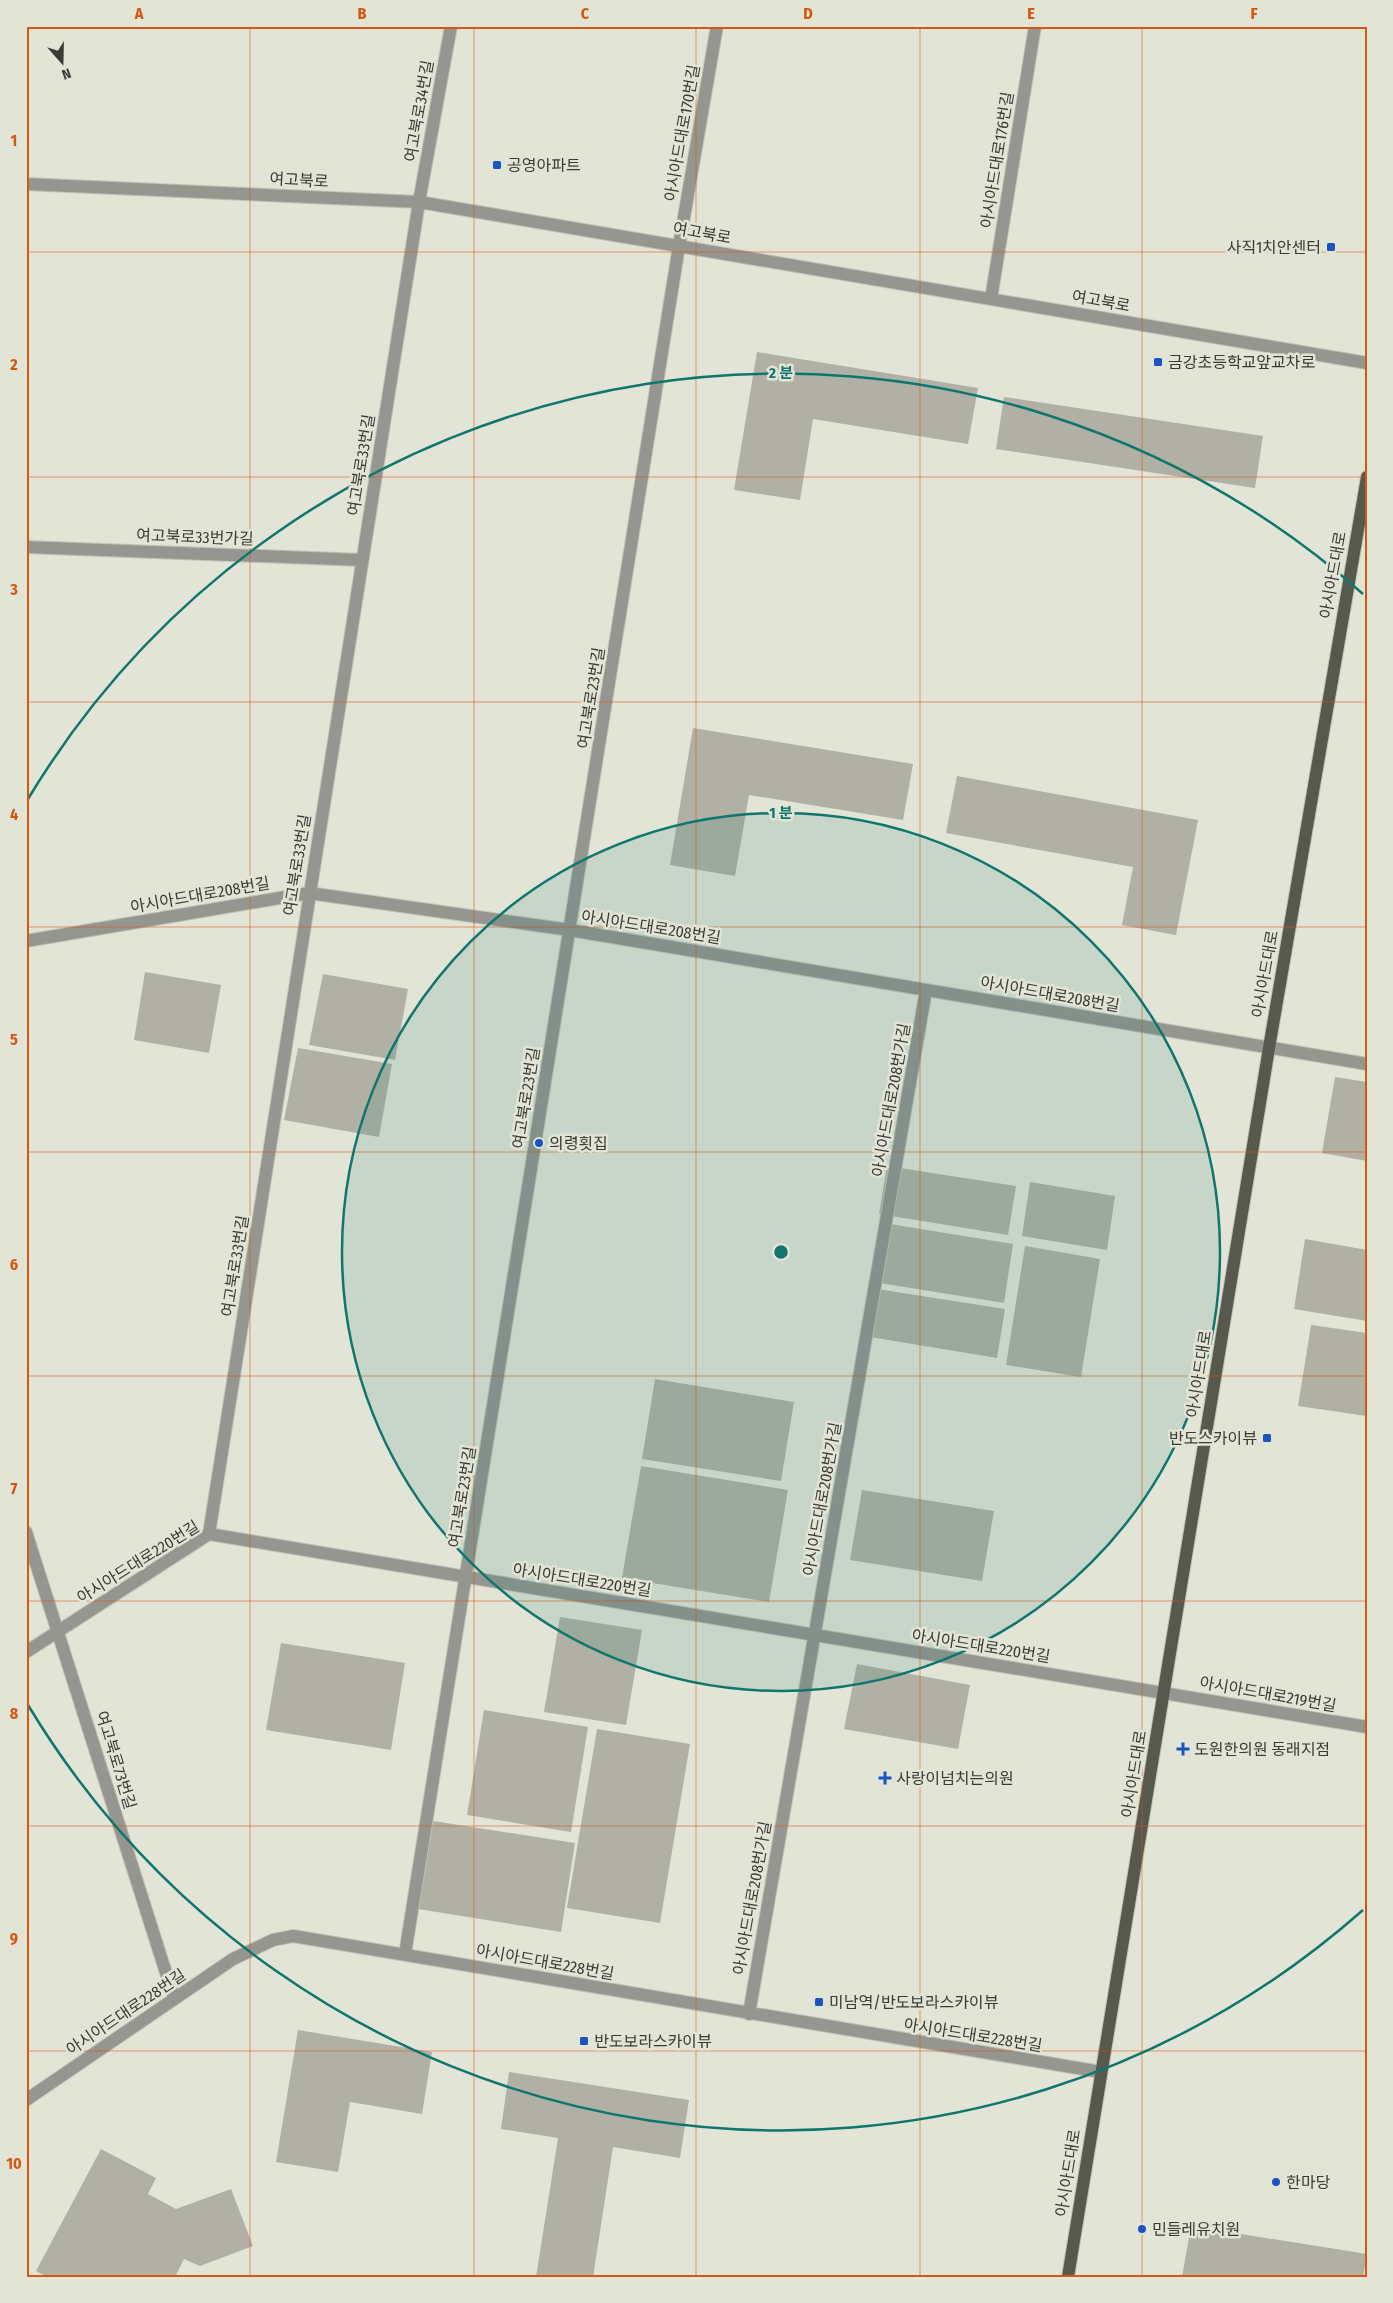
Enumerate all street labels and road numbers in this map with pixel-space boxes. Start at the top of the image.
street label: 여고북로34번길 [401,59,437,163]
street label: 아시아드대로170번길 [661,63,703,203]
street label: 아시아드대로176번길 [977,90,1017,230]
street label: 여고북로 [269,169,329,191]
street label: 여고북로 [671,219,733,248]
street label: 여고북로 [1070,287,1132,316]
street label: 여고북로33번길 [344,413,378,517]
street label: 여고북로33번가길 [136,525,254,549]
street label: 아시아드대로 [1316,530,1350,620]
street label: 여고북로23번길 [574,646,608,750]
street label: 여고북로33번길 [280,813,314,917]
street label: 아시아드대로208번길 [129,873,271,917]
street label: 아시아드대로208번길 [580,907,722,947]
street label: 아시아드대로 [1248,929,1282,1019]
street label: 아시아드대로208번길 [979,972,1121,1016]
street label: 아시아드대로208번가길 [868,1022,914,1178]
street label: 여고북로23번길 [509,1046,543,1150]
street label: 여고북로33번길 [218,1214,252,1318]
street label: 아시아드대로 [1183,1329,1215,1419]
street label: 아시아드대로208번가길 [799,1421,845,1577]
street label: 여고북로23번길 [445,1445,479,1549]
street label: 아시아드대로220번길 [74,1517,202,1607]
street label: 아시아드대로220번길 [511,1560,653,1600]
street label: 아시아드대로220번길 [910,1626,1052,1666]
street label: 아시아드대로219번길 [1198,1673,1338,1715]
street label: 여고북로73번길 [92,1708,140,1812]
street label: 아시아드대로 [1118,1729,1150,1819]
street label: 아시아드대로208번가길 [729,1820,775,1976]
street label: 아시아드대로228번길 [474,1940,616,1984]
street label: 아시아드대로228번길 [63,1965,189,2059]
street label: 아시아드대로228번길 [902,2015,1044,2055]
street label: 아시아드대로 [1052,2128,1084,2218]

